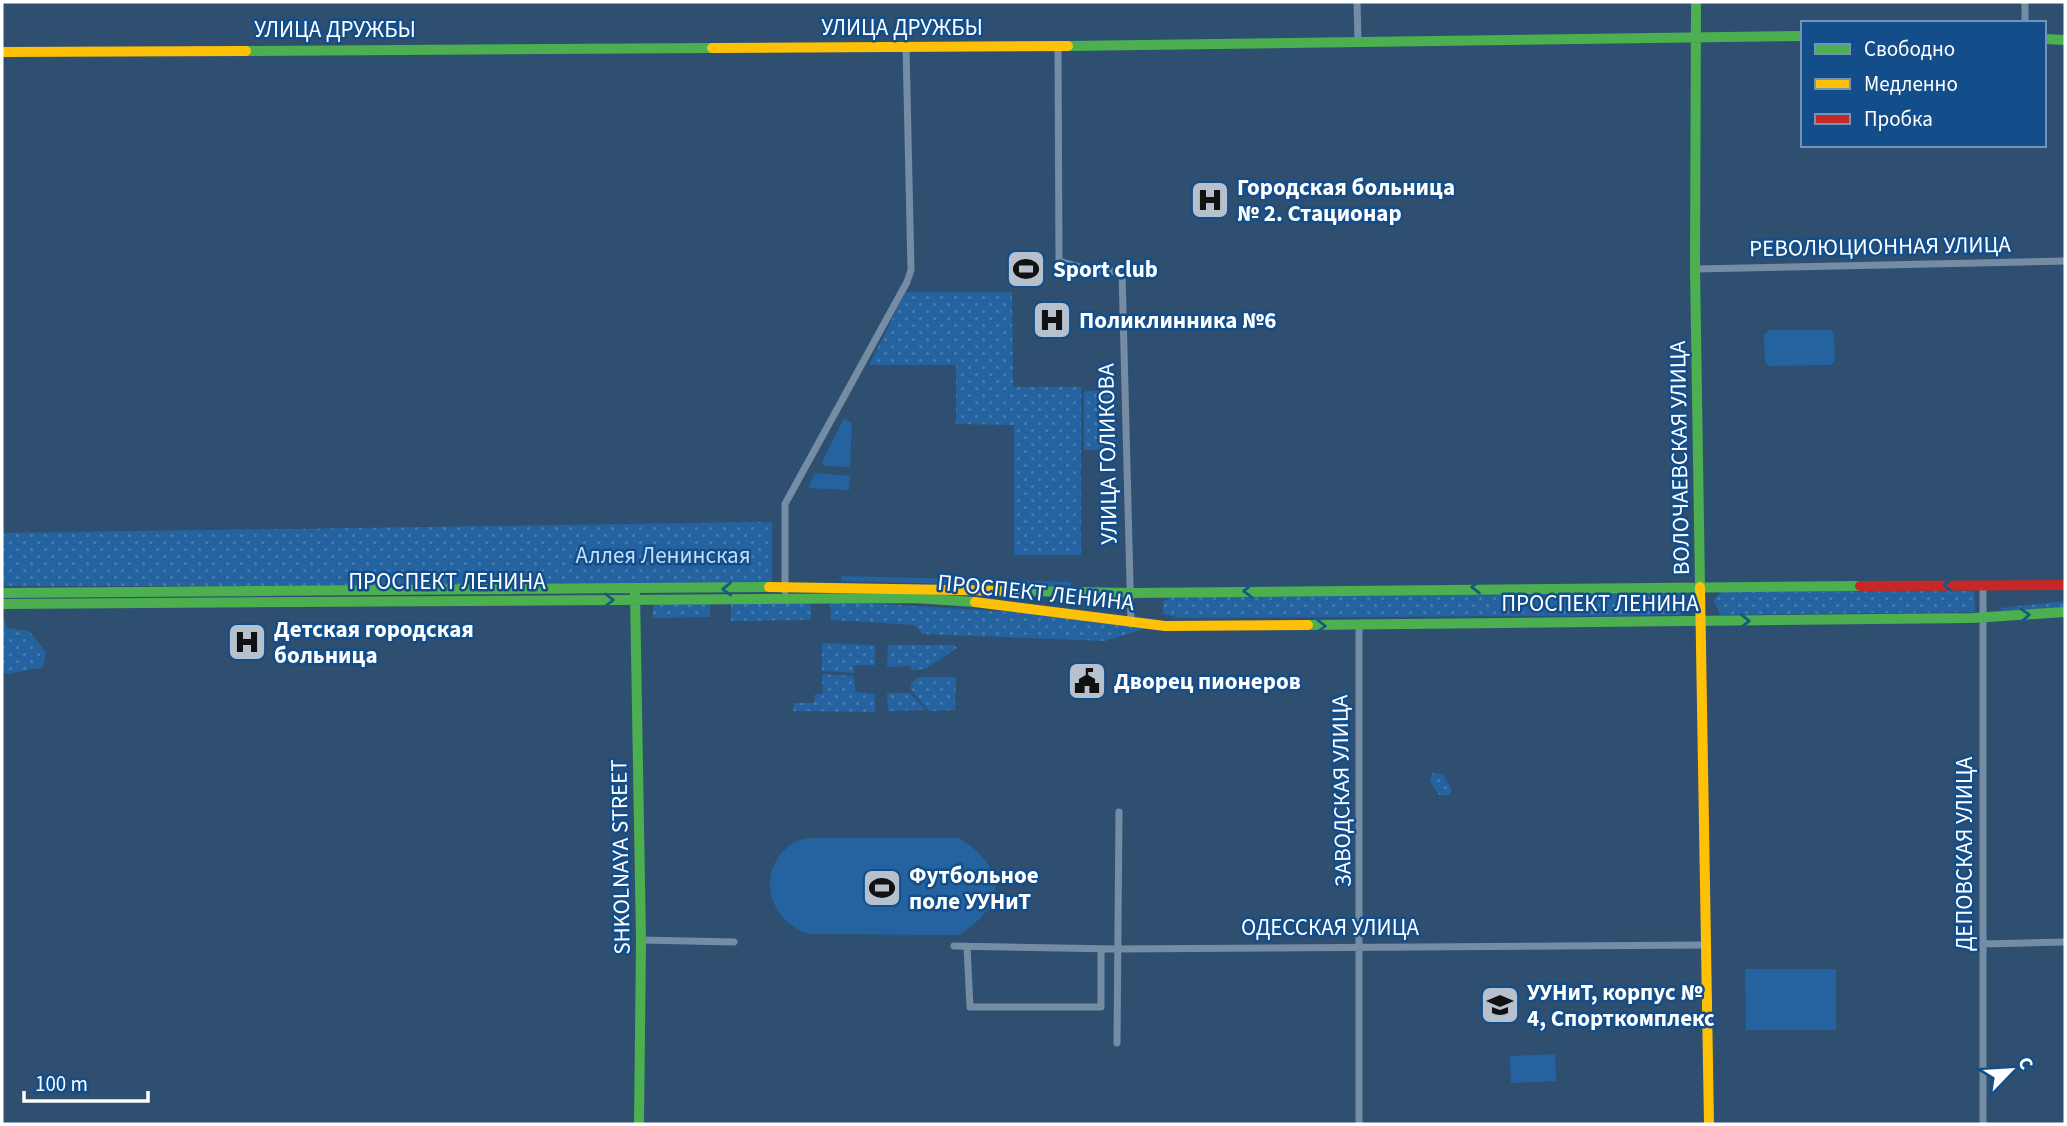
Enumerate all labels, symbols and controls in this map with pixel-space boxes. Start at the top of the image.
street label: УЛИЦА ДРУЖБЫ [821,11,983,44]
street label: УЛИЦА ДРУЖБЫ [254,13,416,46]
legend [1801,21,2046,147]
text: Свободно [1864,34,1955,64]
text: Медленно [1864,69,1958,99]
text: Пробка [1864,104,1933,134]
place label: Городская больница № 2. Стационар [1237,171,1455,230]
hospital icon: Городская больница № 2. Стационар [1189,179,1231,221]
street label: РЕВОЛЮЦИОННАЯ УЛИЦА [1749,228,2012,265]
sports icon: Sport club [1005,248,1047,290]
place label: Sport club [1053,253,1158,286]
hospital icon: Поликлинника №6 [1031,299,1073,341]
place label: Поликлинника №6 [1079,304,1276,337]
street label: ВОЛОЧАЕВСКАЯ УЛИЦА [1661,340,1698,575]
street label: УЛИЦА ГОЛИКОВА [1089,363,1126,545]
park label: Аллея Ленинская [576,539,751,572]
street label: ПРОСПЕКТ ЛЕНИНА [348,565,546,598]
street label: ПРОСПЕКТ ЛЕНИНА [936,566,1136,619]
one-way arrow [1942,577,1953,593]
one-way arrow [1470,580,1481,595]
one-way arrow [721,581,731,597]
one-way arrow [1242,583,1253,599]
street label: ПРОСПЕКТ ЛЕНИНА [1501,587,1699,620]
one-way arrow [604,592,615,608]
one-way arrow [2019,608,2030,623]
place label: Детская городская больница [274,613,474,672]
one-way arrow [1740,613,1751,629]
one-way arrow [1317,618,1327,634]
hospital icon: Детская городская больница [226,621,268,663]
public building icon: Дворец пионеров [1066,660,1108,702]
place label: Дворец пионеров [1114,665,1301,698]
street label: ЗАВОДСКАЯ УЛИЦА [1323,694,1360,887]
street label: ДЕПОВСКАЯ УЛИЦА [1948,756,1981,951]
street label: SHKOLNAYA STREET [602,759,639,955]
place label: Футбольное поле УУНиТ [909,859,1039,918]
sports icon: Футбольное поле УУНиТ [861,867,903,909]
street label: ОДЕССКАЯ УЛИЦА [1241,911,1420,944]
place label: УУНиТ, корпус № 4, Спорткомплекс [1527,976,1715,1035]
school or university icon: УУНиТ, корпус № 4, Спорткомплекс [1479,984,1521,1026]
north arrow [1976,1035,2046,1105]
text: С [2010,1053,2040,1074]
scale bar [24,1060,149,1104]
text: 100 m [35,1069,88,1099]

